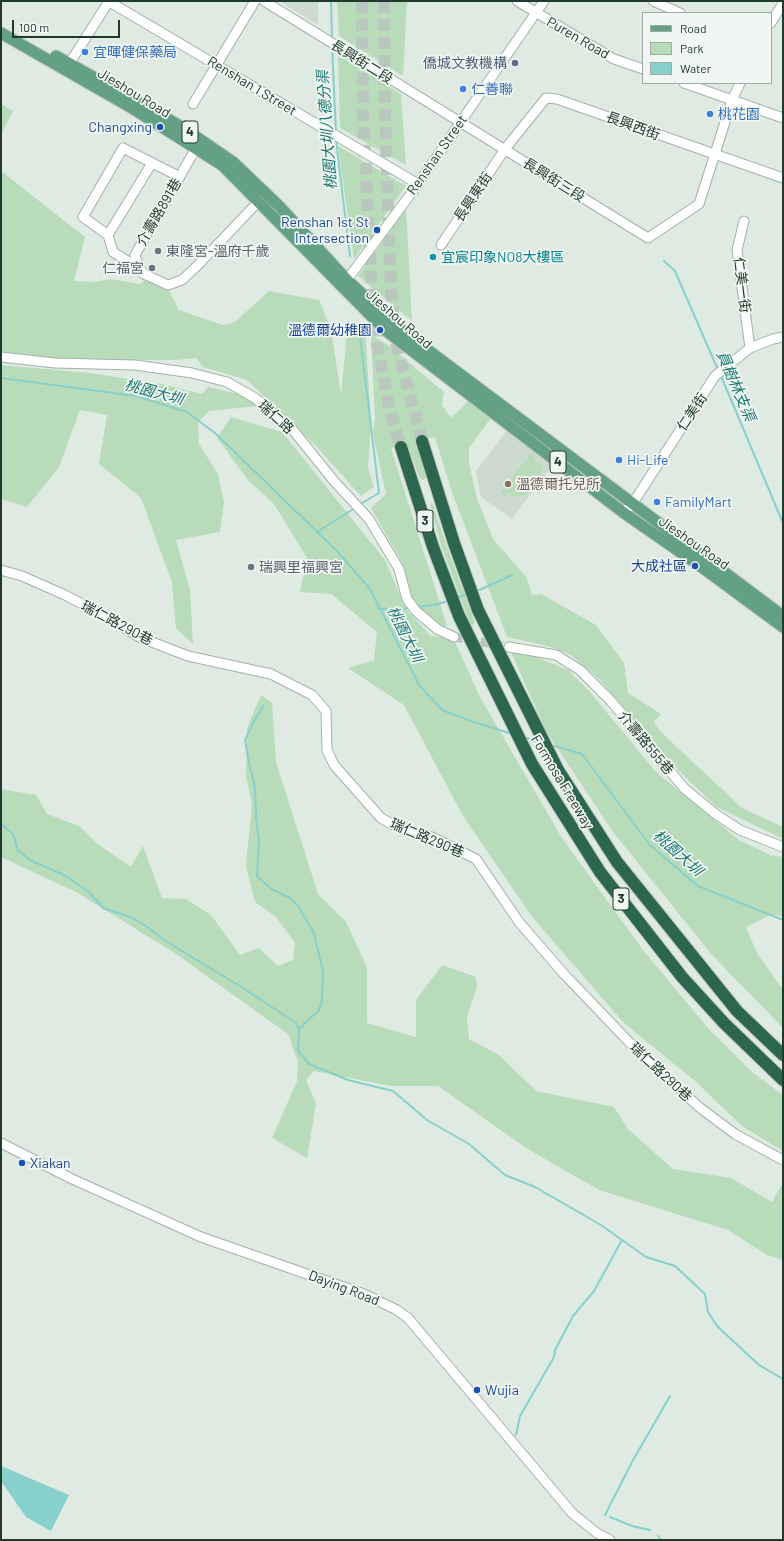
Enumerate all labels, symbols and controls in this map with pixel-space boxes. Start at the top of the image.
scale bar [14,12,122,38]
legend [642,12,772,84]
street label: Puren Road [544,13,612,63]
text: 100 m [19,20,49,34]
text: Road [680,21,707,35]
street label: 長興街二段 [328,36,396,88]
text: Park [680,41,704,55]
place label: 宜暉健保藥局 [93,44,177,60]
marker: 宜暉健保藥局 [80,47,90,57]
street label: Renshan 1 Street [204,53,300,119]
place label: 僑城文教機構 [423,55,507,71]
marker: 僑城文教機構 [510,58,520,68]
text: Water [680,61,711,75]
street label: Jieshou Road [95,65,173,121]
water label: 桃園大圳八德分渠 [314,70,340,190]
place label: 仁善聯 [471,81,513,97]
marker: 仁善聯 [458,84,468,94]
place label: 桃花園 [718,106,760,122]
street label: 長興西街 [604,109,662,143]
marker: 桃花園 [705,109,715,119]
street label: Renshan Street [403,112,471,198]
place label: Changxing [88,119,152,135]
road number: 4 [182,121,198,143]
marker: Changxing [155,122,165,132]
street label: 長興街三段 [520,154,588,206]
street label: 長興東街 [450,169,496,225]
street label: 介壽路891巷 [133,175,185,249]
place label: Renshan 1st St Intersection [281,214,369,246]
marker: Renshan 1st St Intersection [372,225,382,235]
place label: 東隆宮-溫府千歲 [166,243,270,259]
marker: 東隆宮-溫府千歲 [153,246,163,256]
place label: 宜宸印象NO8大樓區 [441,249,564,265]
marker: 宜宸印象NO8大樓區 [428,252,438,262]
street label: 仁美一街 [730,256,754,314]
place label: 仁福宮 [102,260,144,276]
marker: 仁福宮 [147,263,157,273]
street label: Jieshou Road [363,286,435,352]
place label: 溫德爾幼稚園 [288,322,372,338]
marker: 溫德爾幼稚園 [375,325,385,335]
water label: 員樹林支渠 [713,348,759,424]
water label: 桃園大圳 [123,376,185,408]
street label: 仁美街 [673,390,711,434]
street label: 瑞仁路 [255,397,297,437]
road number: 4 [550,451,566,473]
place label: Hi-Life [627,452,669,468]
marker: Hi-Life [614,455,624,465]
place label: 溫德爾托兒所 [516,476,600,492]
marker: 溫德爾托兒所 [503,479,513,489]
place label: FamilyMart [665,494,732,510]
marker: FamilyMart [652,497,662,507]
road number: 3 [417,510,433,532]
street label: Jieshou Road [656,513,732,573]
place label: 大成社區 [631,558,687,574]
place label: 瑞興里福興宮 [259,559,343,575]
marker: 大成社區 [690,561,700,571]
marker: 瑞興里福興宮 [246,562,256,572]
street label: 瑞仁路290巷 [78,597,156,649]
water label: 桃園大圳 [383,603,427,665]
street label: 介壽路555巷 [615,708,677,778]
street label: Formosa Freeway [527,732,597,832]
street label: 瑞仁路290巷 [387,815,467,861]
water label: 桃園大圳 [650,826,706,880]
road number: 3 [613,888,629,910]
street label: 瑞仁路290巷 [626,1039,696,1105]
place label: Xiakan [30,1155,71,1171]
marker: Xiakan [17,1158,27,1168]
street label: Daying Road [306,1267,382,1309]
place label: Wujia [485,1382,519,1398]
marker: Wujia [472,1385,482,1395]

